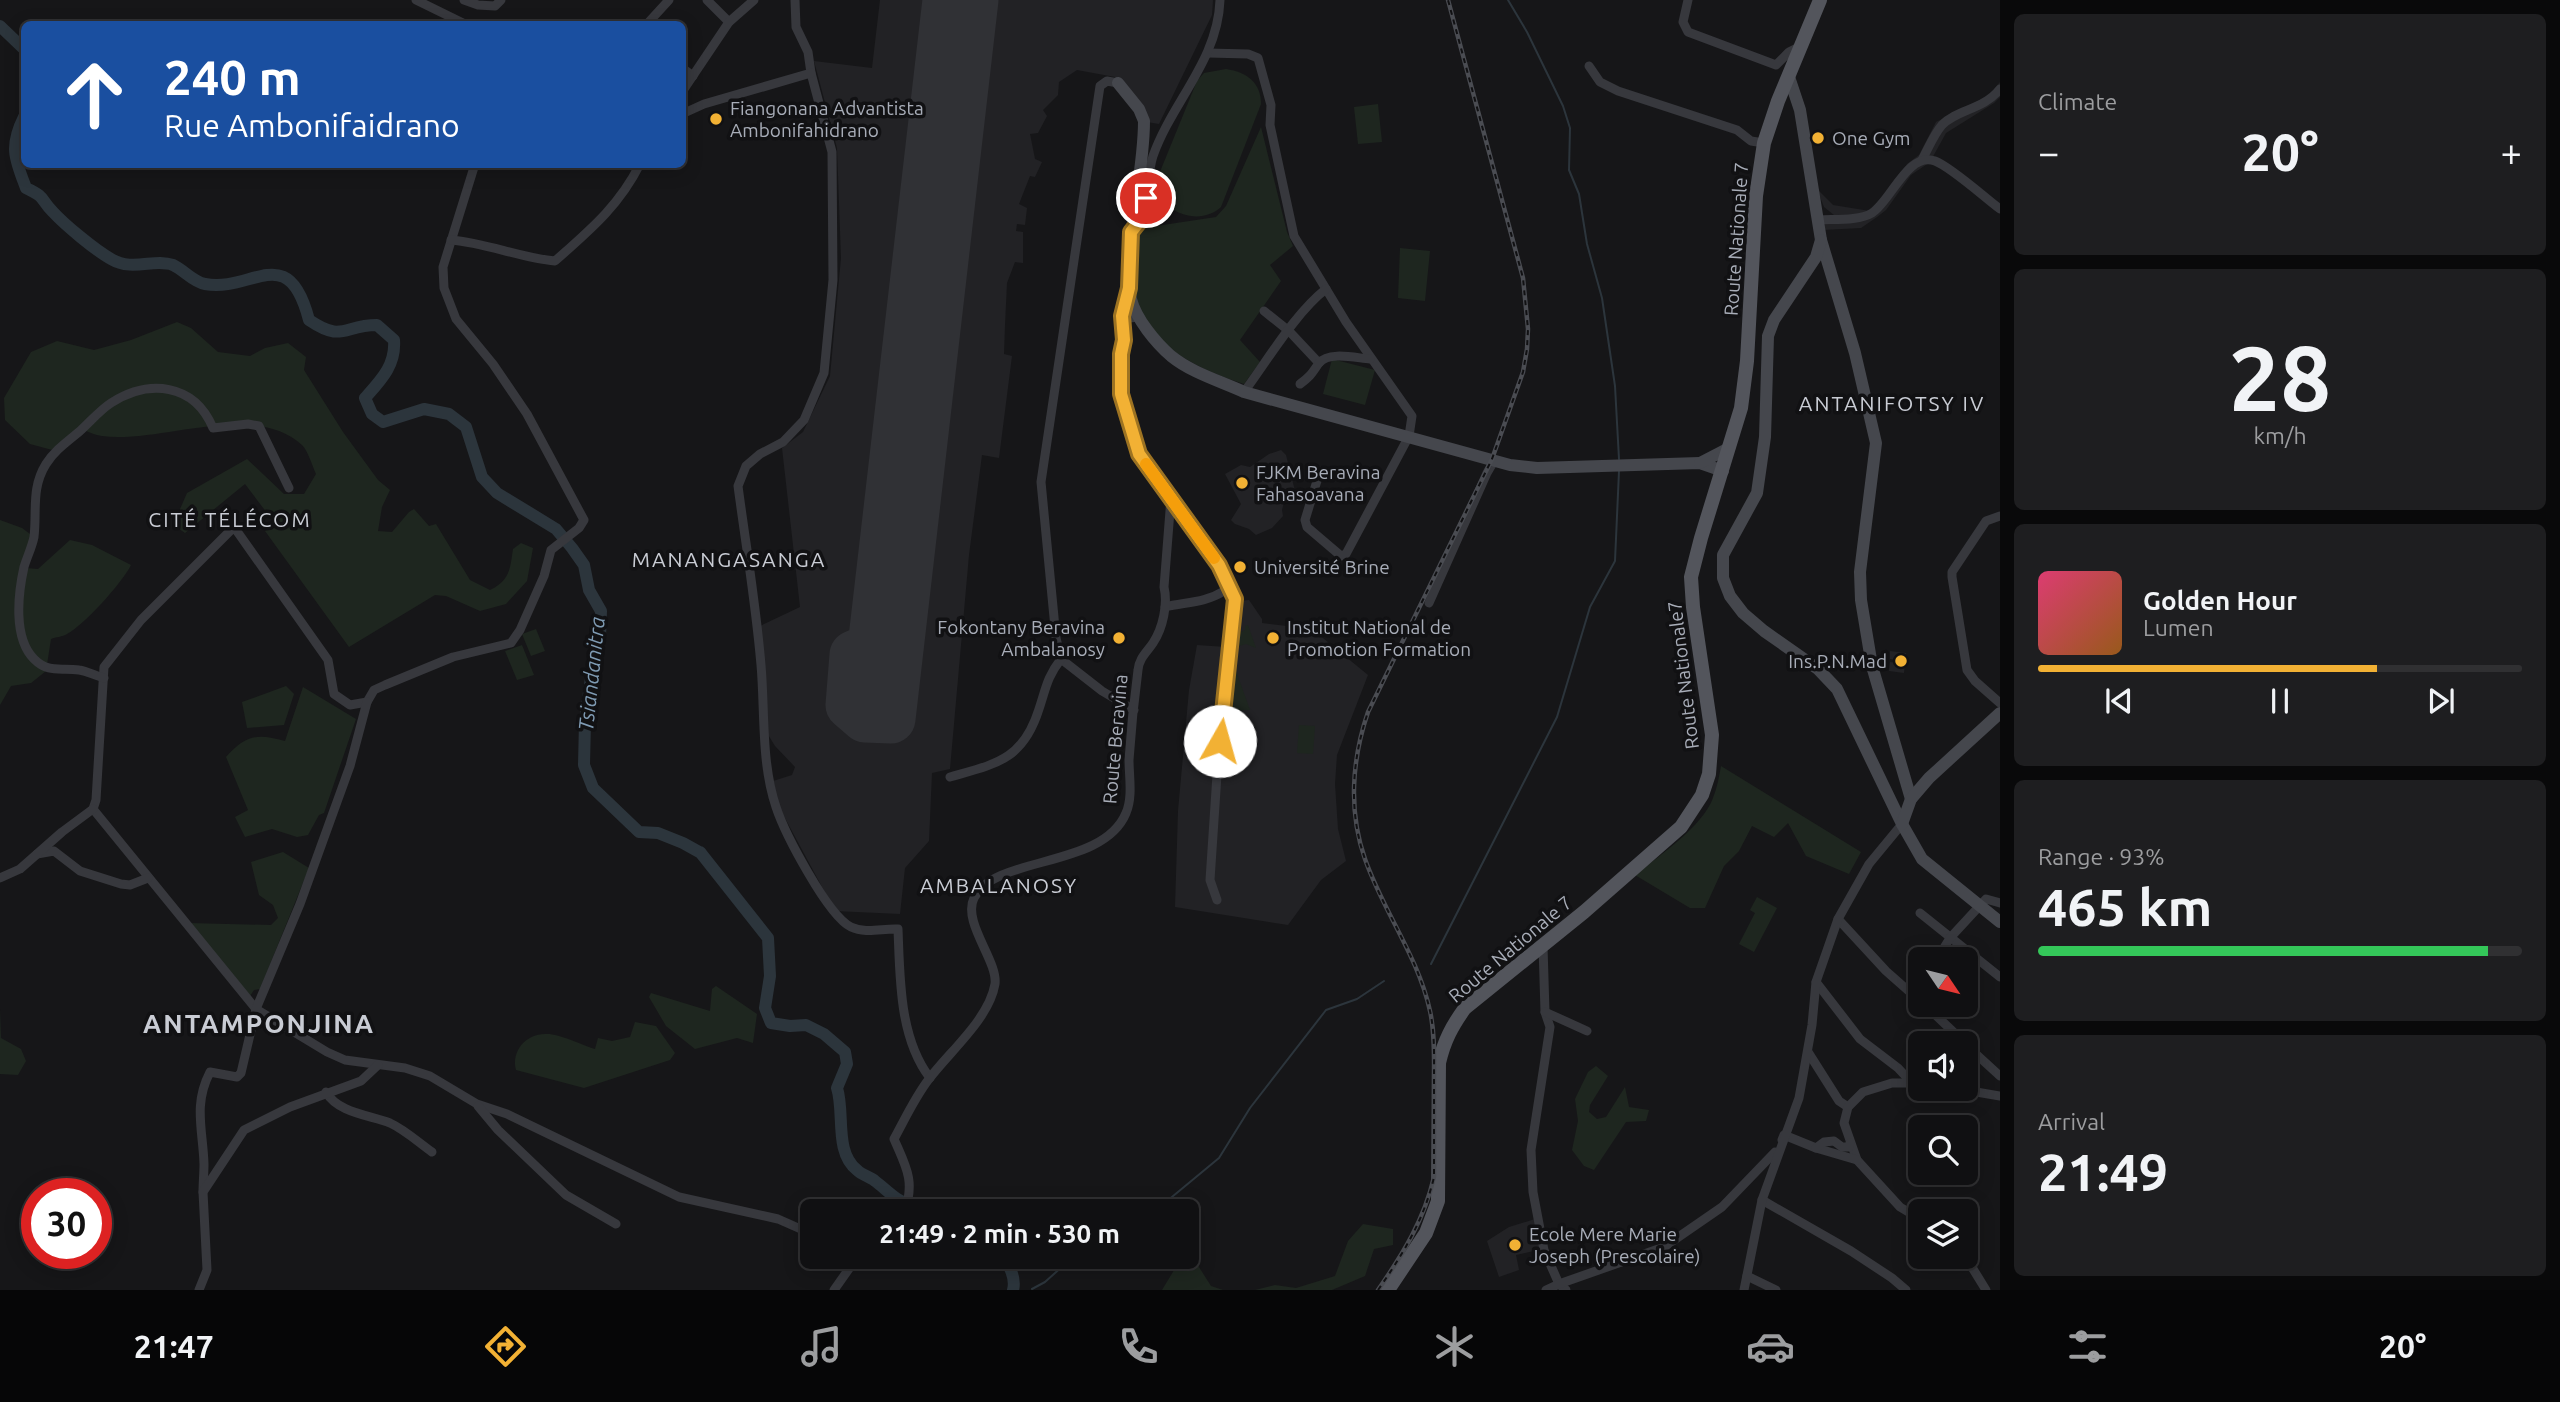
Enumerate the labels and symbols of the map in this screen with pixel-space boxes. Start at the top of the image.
place label: Fiangonana Advantista Ambonifahidrano [730,97,924,141]
marker: Fiangonana Advantista Ambonifahidrano [708,111,724,127]
place label: One Gym [1832,127,1910,149]
marker: One Gym [1810,130,1826,146]
street label: Route Nationale 7 [1720,162,1752,316]
pin [1116,168,1176,228]
district label: ANTANIFOTSY IV [1799,391,1985,415]
place label: FJKM Beravina Fahasoavana [1256,461,1380,505]
marker: FJKM Beravina Fahasoavana [1234,475,1250,491]
district label: CITÉ TÉLÉCOM [148,507,312,531]
district label: MANANGASANGA [632,547,826,571]
place label: Université Brine [1254,556,1390,578]
marker: Université Brine [1232,559,1248,575]
street label: Route Nationale7 [1663,600,1703,750]
water label: Tsiandanitra [573,616,609,732]
place label: Fokontany Beravina Ambalanosy [937,616,1105,660]
place label: Institut National de Promotion Formation [1287,616,1471,660]
marker: Fokontany Beravina Ambalanosy [1111,630,1127,646]
marker: Institut National de Promotion Formation [1265,630,1281,646]
place label: Ins.P.N.Mad [1788,650,1887,672]
marker: Ins.P.N.Mad [1893,653,1909,669]
street label: Route Beravina [1098,673,1132,805]
position arrow [1183,704,1257,778]
district label: AMBALANOSY [920,873,1078,897]
street label: Route Nationale 7 [1444,891,1576,1007]
north arrow [1908,947,1978,1017]
district label: ANTAMPONJINA [143,1009,375,1038]
speed limit sign: 30 [21,1178,112,1269]
place label: Ecole Mere Marie Joseph (Prescolaire) [1529,1223,1700,1267]
marker: Ecole Mere Marie Joseph (Prescolaire) [1507,1237,1523,1253]

